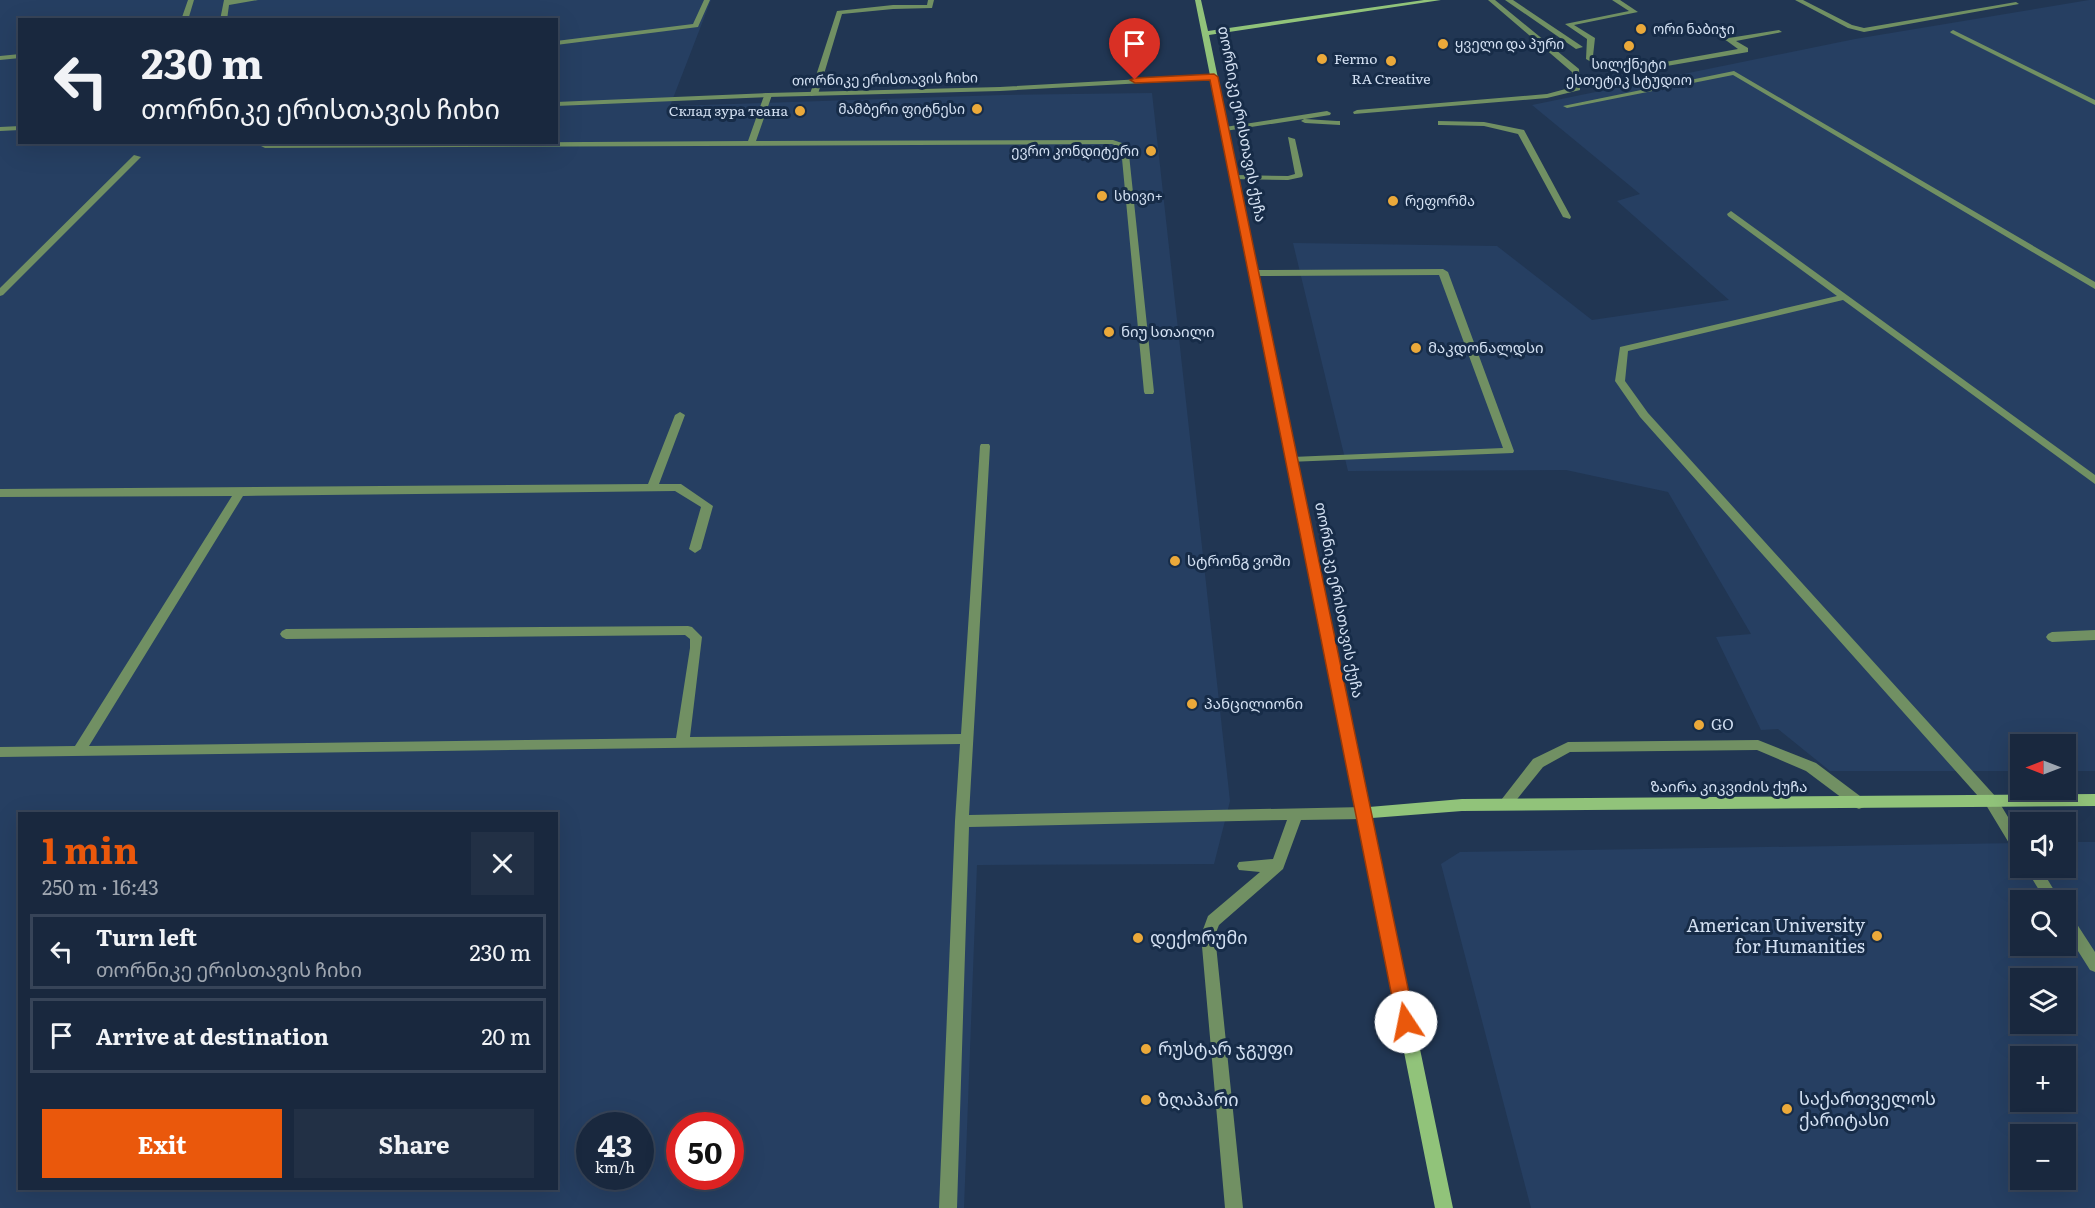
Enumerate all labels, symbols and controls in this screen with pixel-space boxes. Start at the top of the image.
pin [1109,18,1160,80]
place label: ორი ნაბიჯი [1653,18,1735,38]
marker: ორი ნაბიჯი [1634,22,1648,36]
street label: თორნიკე ერისთავის ქუჩა [1213,24,1274,224]
icon: arrive [1118,27,1151,60]
text: 230 m [141,30,263,92]
place label: ყველი და პური [1455,33,1564,53]
marker: ყველი და პური [1436,37,1450,51]
marker: სილქნეტი ესთეტიკ სტუდიო [1622,39,1636,53]
icon: left [42,42,120,120]
place label: Fermo [1334,48,1378,68]
marker: Fermo [1315,52,1329,66]
place label: სილქნეტი ესთეტიკ სტუდიო [1566,53,1692,89]
marker: RA Creative [1384,54,1398,68]
street label: თორნიკე ერისთავის ჩიხი [792,66,978,90]
place label: RA Creative [1351,68,1431,88]
text: თორნიკე ერისთავის ჩიხი [141,87,500,127]
place label: მამბერი ფიტნესი [838,98,965,118]
place label: Склад зура теана [669,100,788,120]
marker: მამბერი ფიტნესი [970,102,984,116]
marker: Склад зура теана [793,104,807,118]
place label: ევრო კონდიტერი [1011,140,1139,160]
marker: ევრო კონდიტერი [1144,144,1158,158]
place label: სხივი+ [1114,185,1163,205]
marker: სხივი+ [1095,189,1109,203]
place label: რეფორმა [1405,190,1475,210]
marker: რეფორმა [1386,194,1400,208]
place label: ნიუ სთაილი [1121,319,1215,342]
marker: ნიუ სთაილი [1102,325,1116,339]
place label: მაკდონალდსი [1428,335,1544,358]
marker: მაკდონალდსი [1409,341,1423,355]
street label: თორნიკე ერისთავის ქუჩა [1310,500,1371,700]
place label: სტრონგ ვოში [1187,548,1291,571]
marker: სტრონგ ვოში [1168,554,1182,568]
place label: პანცილიონი [1204,691,1303,714]
marker: პანცილიონი [1185,697,1199,711]
place label: GO [1711,712,1734,735]
marker: GO [1692,718,1706,732]
north arrow [2010,734,2076,800]
map controls [2010,734,2076,1190]
street label: ზაირა კიკვიძის ქუჩა [1651,774,1807,797]
button: sound [2010,812,2076,878]
text: 1 min [42,822,138,875]
button: close [471,832,534,895]
text: 250 m · 16:43 [42,871,159,901]
button: search [2010,890,2076,956]
place label: American University for Humanities [1686,911,1866,959]
text: Turn left [96,920,197,953]
place label: დექორუმი [1150,923,1248,950]
marker: American University for Humanities [1870,929,1884,943]
marker: დექორუმი [1131,931,1145,945]
icon: left [45,935,78,968]
text: 230 m [469,935,531,968]
text: თორნიკე ერისთავის ჩიხი [96,953,362,983]
button: layers [2010,968,2076,1034]
position arrow [1374,990,1438,1054]
icon: arrive [45,1019,78,1052]
text: Arrive at destination [96,1019,329,1052]
text: 20 m [481,1019,531,1052]
place label: რუსტარ ჯგუფი [1158,1034,1293,1061]
marker: რუსტარ ჯგუფი [1139,1042,1153,1056]
button: + [2010,1046,2076,1112]
place label: საქართველოს ქარიტასი [1799,1084,1936,1132]
place label: ზღაპარი [1158,1085,1239,1112]
marker: ზღაპარი [1139,1093,1153,1107]
marker: საქართველოს ქარიტასი [1780,1102,1794,1116]
button: Exit [42,1109,282,1178]
button: Share [294,1109,534,1178]
speed limit sign: 50 [666,1112,744,1190]
text: 43 [598,1122,632,1166]
button: − [2010,1124,2076,1190]
text: km/h [595,1155,635,1178]

